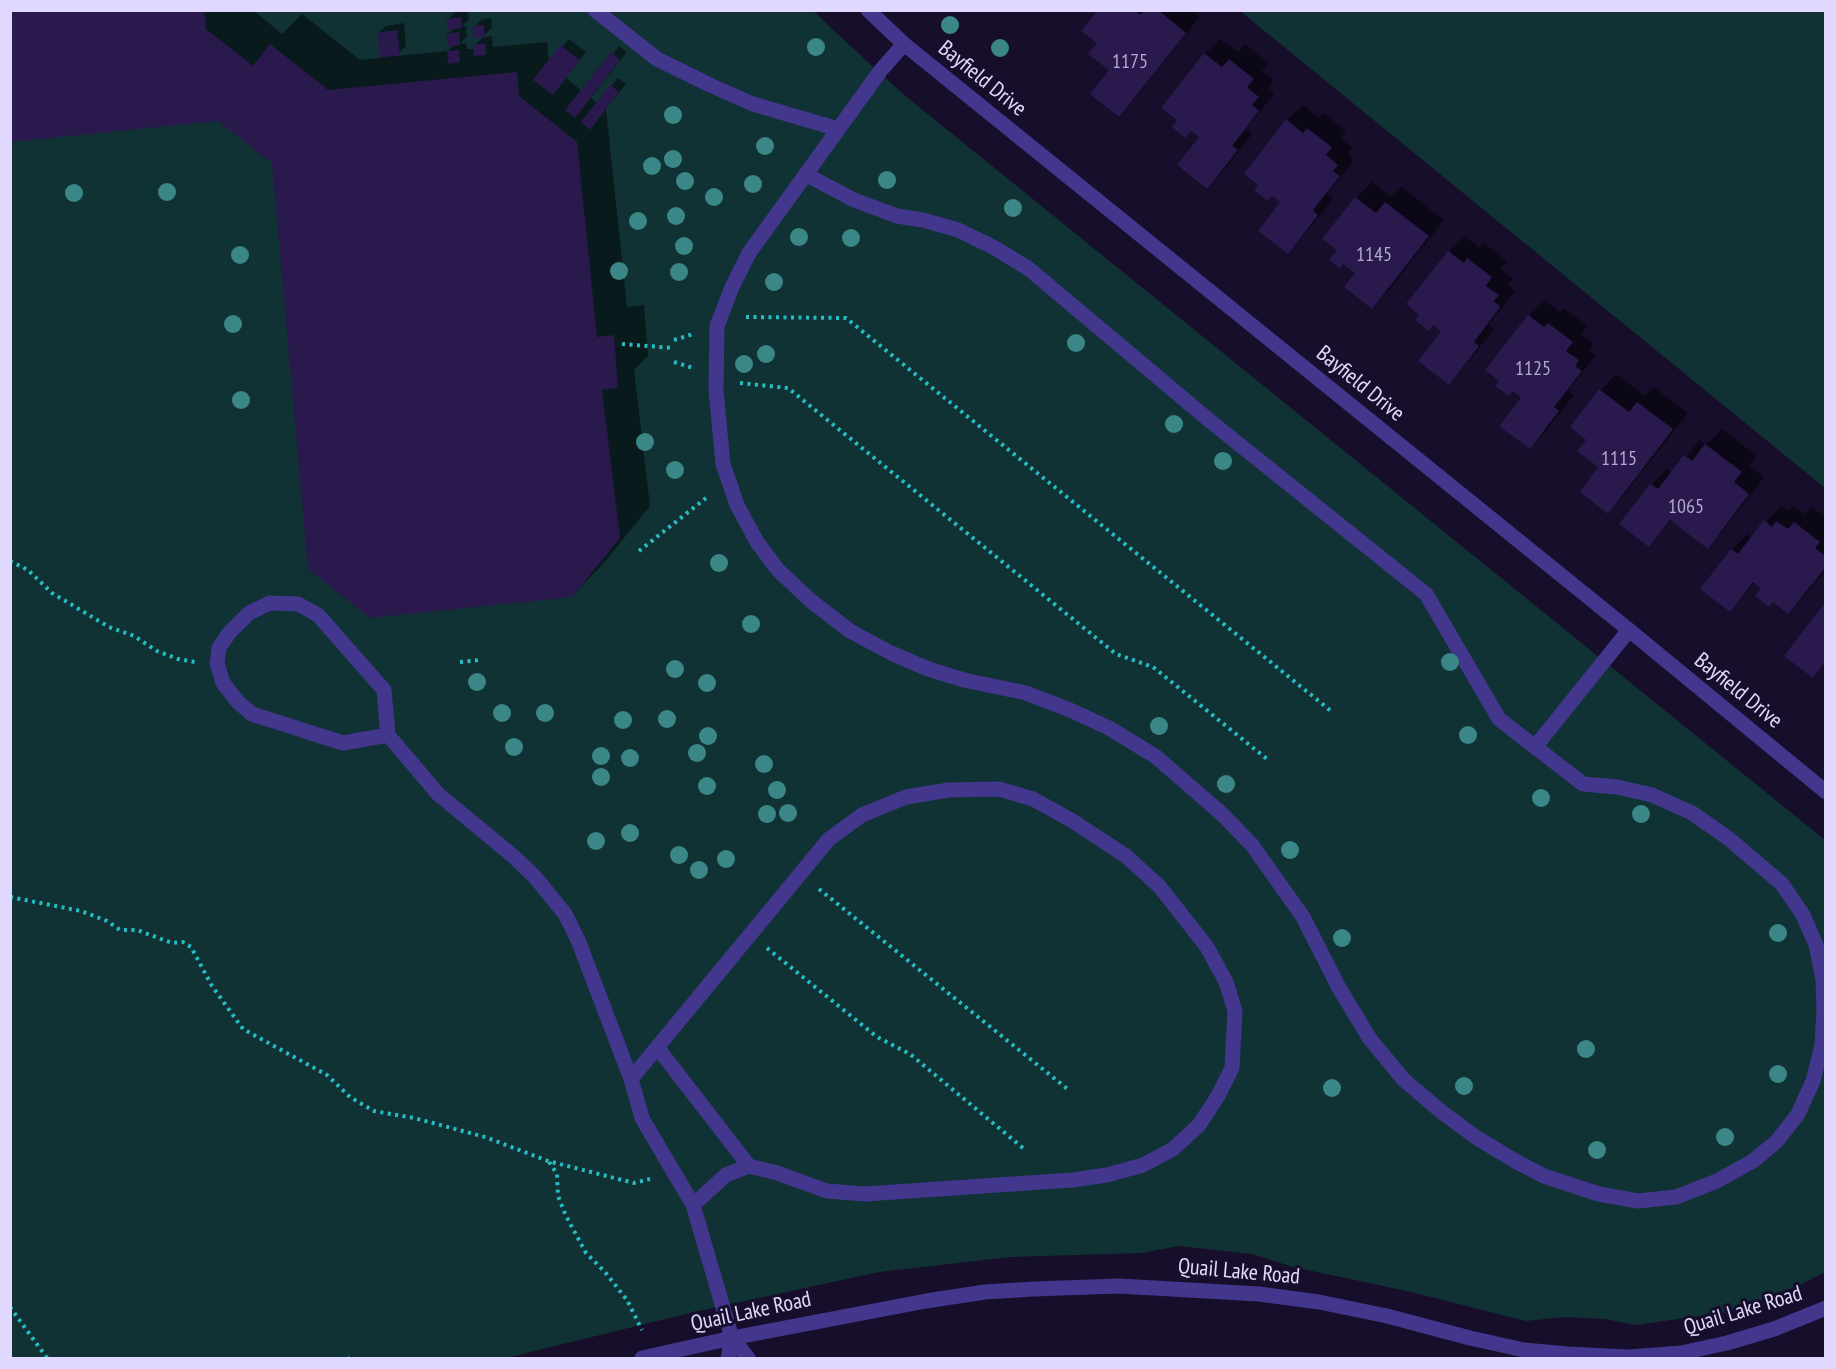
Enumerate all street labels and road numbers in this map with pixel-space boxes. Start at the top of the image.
street label: Bayfield Drive [933,36,1031,122]
street label: Bayfield Drive [1311,341,1409,427]
street label: Bayfield Drive [1689,648,1787,734]
street label: Quail Lake Road [1177,1254,1301,1290]
street label: Quail Lake Road [1681,1281,1805,1341]
street label: Quail Lake Road [688,1286,814,1338]

